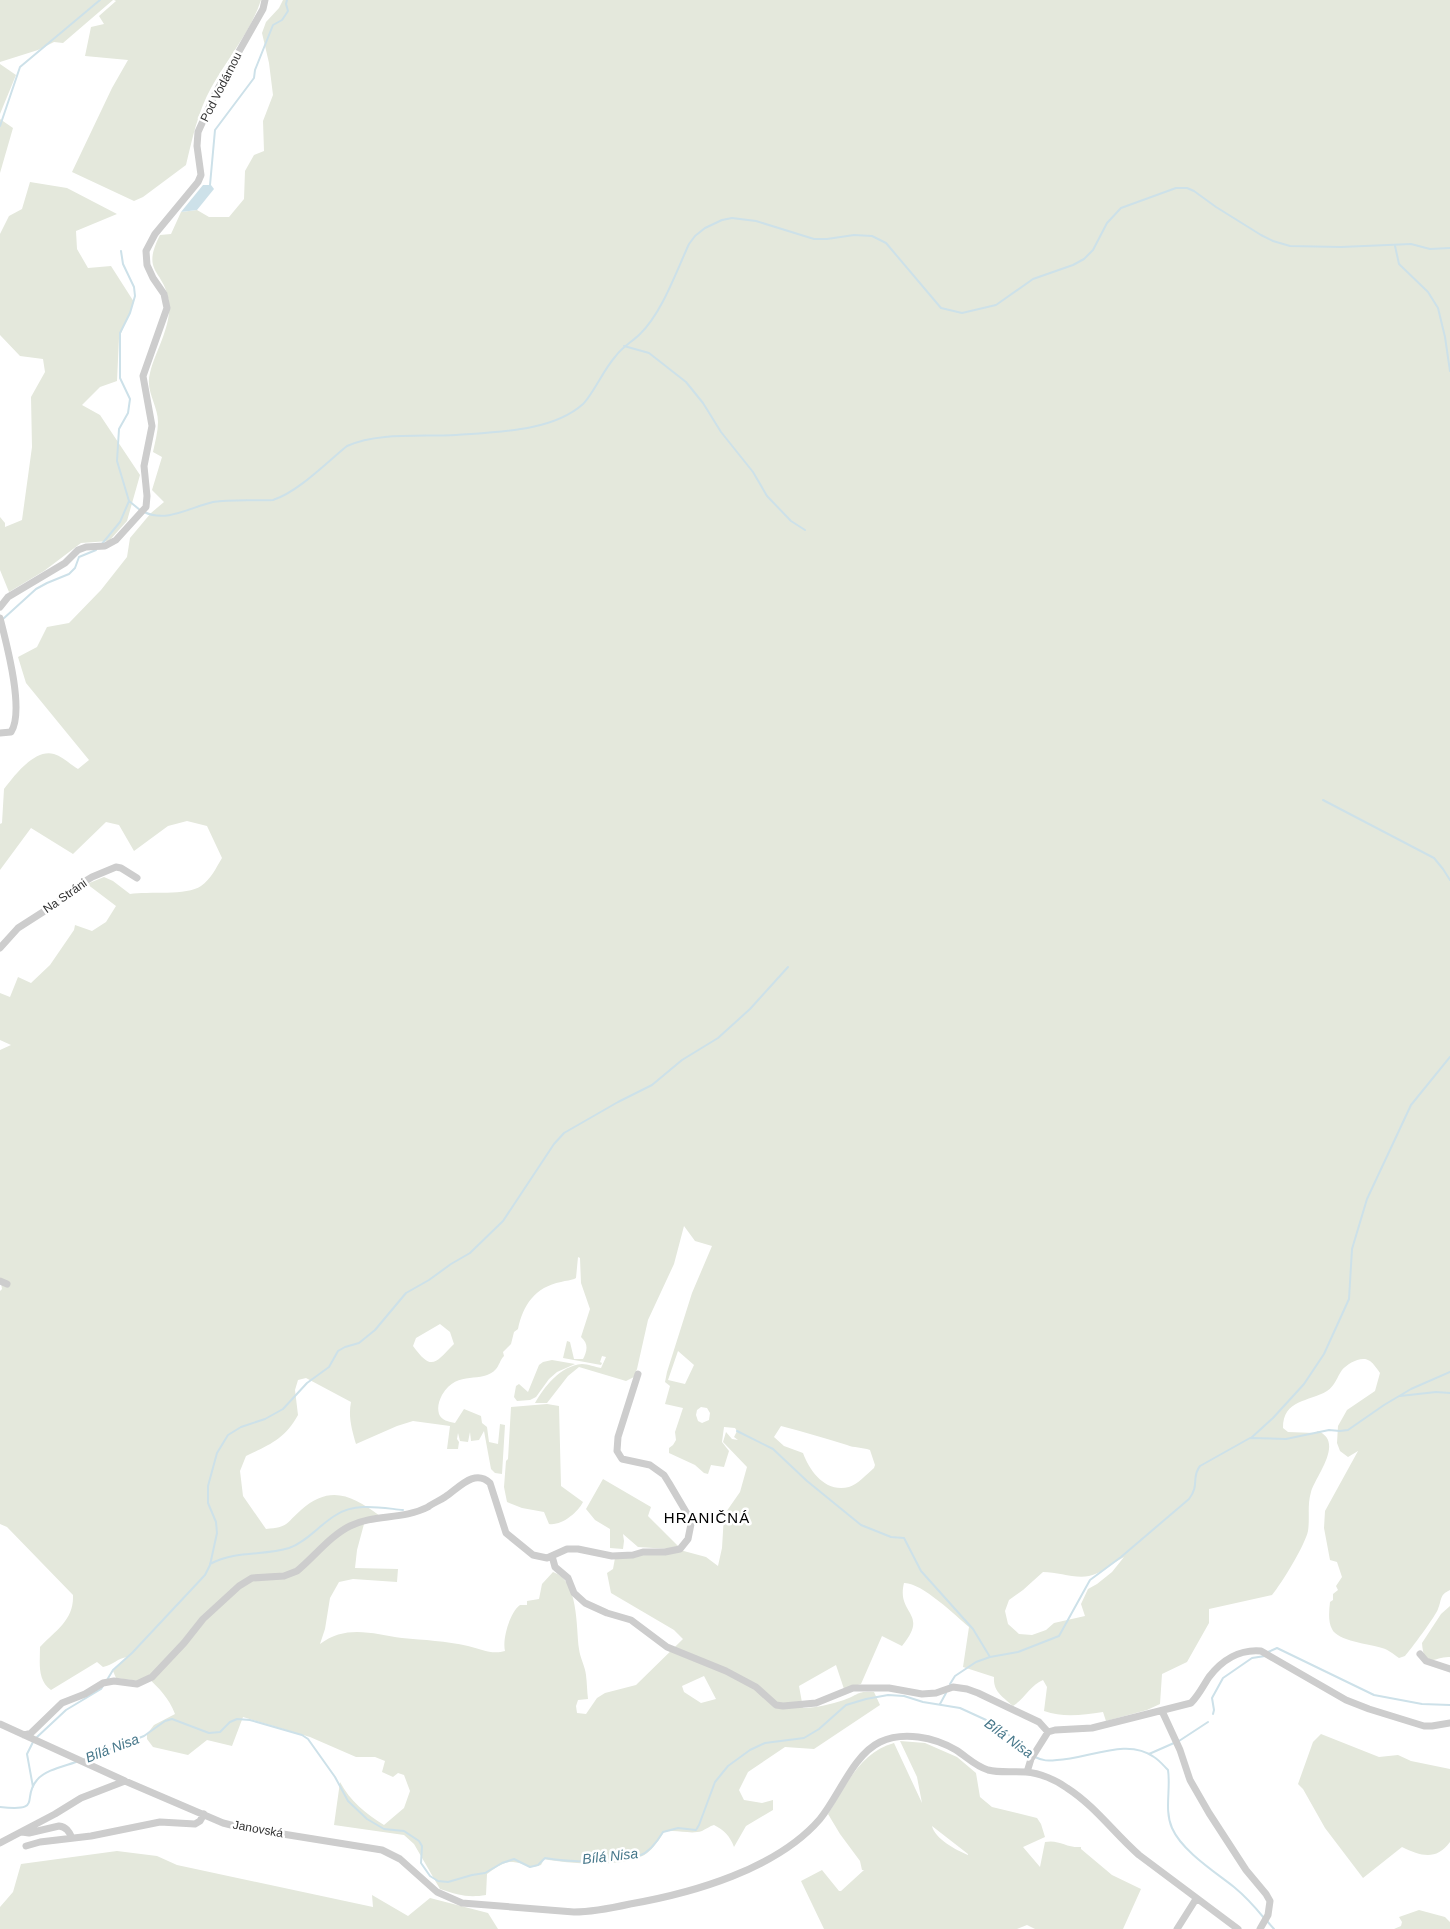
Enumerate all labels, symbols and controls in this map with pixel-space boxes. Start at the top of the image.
street label: Pod Vodárnou [197,50,245,124]
street label: Na Stráni [40,876,90,916]
district label: HRANIČNÁ [664,1509,750,1526]
water label: Bílá Nisa [982,1715,1037,1761]
water label: Bílá Nisa [83,1730,141,1766]
street label: Janovská [232,1818,284,1840]
water label: Bílá Nisa [581,1845,639,1867]

